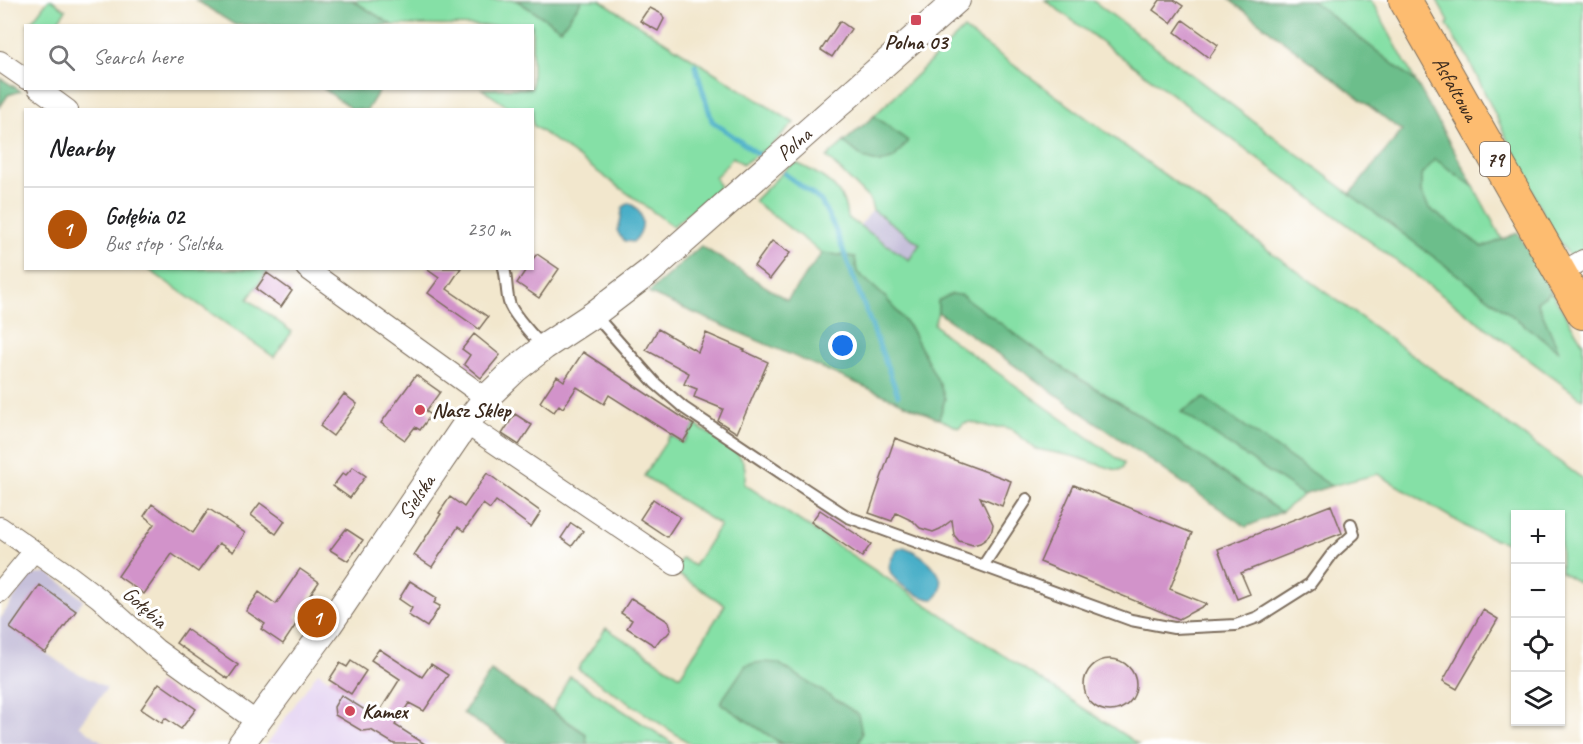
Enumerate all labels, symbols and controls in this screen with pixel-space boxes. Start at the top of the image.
marker: Polna 03 [909,13,923,27]
search box [24,24,534,90]
place label: Polna 03 [885,29,950,55]
icon: search [45,41,78,74]
text: Search here [93,43,183,71]
street label: Asfaltowa [1427,52,1485,128]
street label: Polna [771,121,818,166]
text: Nearby [48,131,113,164]
road number: 79 [1480,142,1510,176]
text: Gołębia 02 [105,203,184,231]
text: 1 [63,217,72,242]
text: 230 m [467,217,510,242]
text: Bus stop · Sielska [105,231,222,256]
your location [828,331,857,360]
place label: Nasz Sklep [432,397,512,423]
marker: Nasz Sklep [413,403,427,417]
street label: Sielska [392,468,442,524]
map controls [1511,510,1565,726]
button: + [1511,510,1565,564]
button: − [1511,564,1565,618]
street label: Gołębia [117,580,174,635]
pin: 1 [298,596,336,640]
button: locate [1511,618,1565,672]
button: layers [1511,672,1565,726]
place label: Kamex [362,698,409,724]
marker: Kamex [343,704,357,718]

